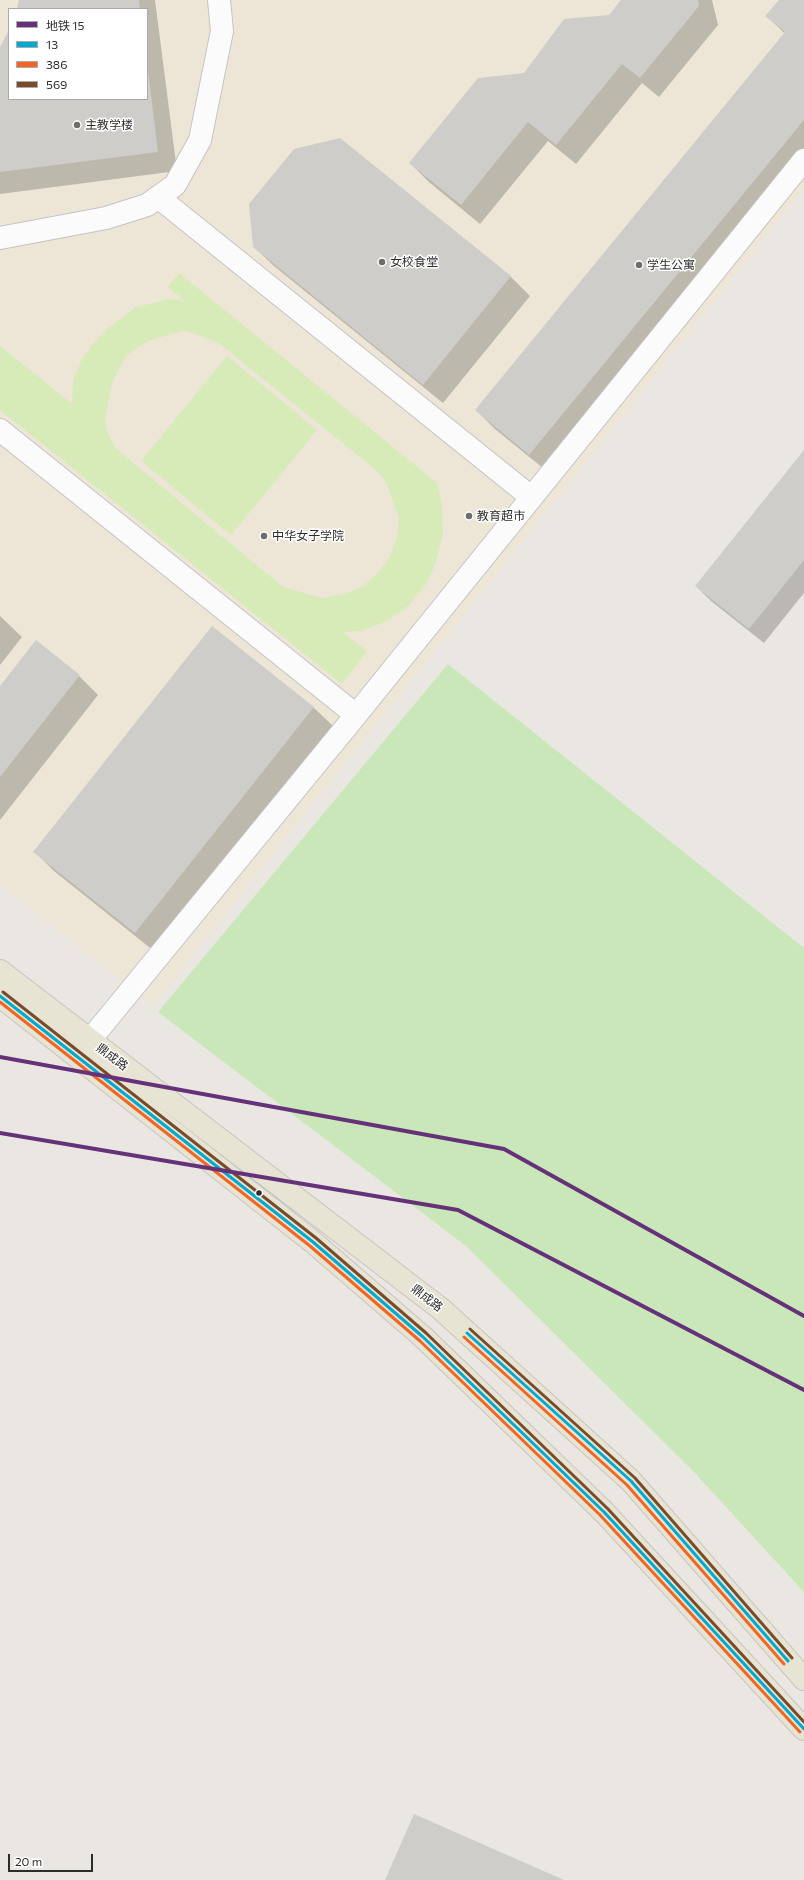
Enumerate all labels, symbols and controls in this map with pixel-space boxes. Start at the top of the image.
legend [8,8,148,100]
text: 地铁 15 [46,18,84,32]
text: 13 [46,37,58,51]
text: 386 [46,57,67,71]
text: 569 [46,77,67,91]
place label: 主教学楼 [85,118,133,132]
marker: 主教学楼 [72,120,82,130]
place label: 女校食堂 [390,255,438,269]
marker: 女校食堂 [377,257,387,267]
place label: 学生公寓 [647,258,695,272]
marker: 学生公寓 [634,260,644,270]
place label: 教育超市 [477,509,525,523]
marker: 教育超市 [464,511,474,521]
place label: 中华女子学院 [272,529,344,543]
marker: 中华女子学院 [259,531,269,541]
street label: 鼎成路 [93,1040,131,1074]
unlabelled marker [254,1188,264,1198]
street label: 鼎成路 [408,1281,446,1315]
scale bar [10,1846,95,1872]
text: 20 m [15,1854,42,1868]

